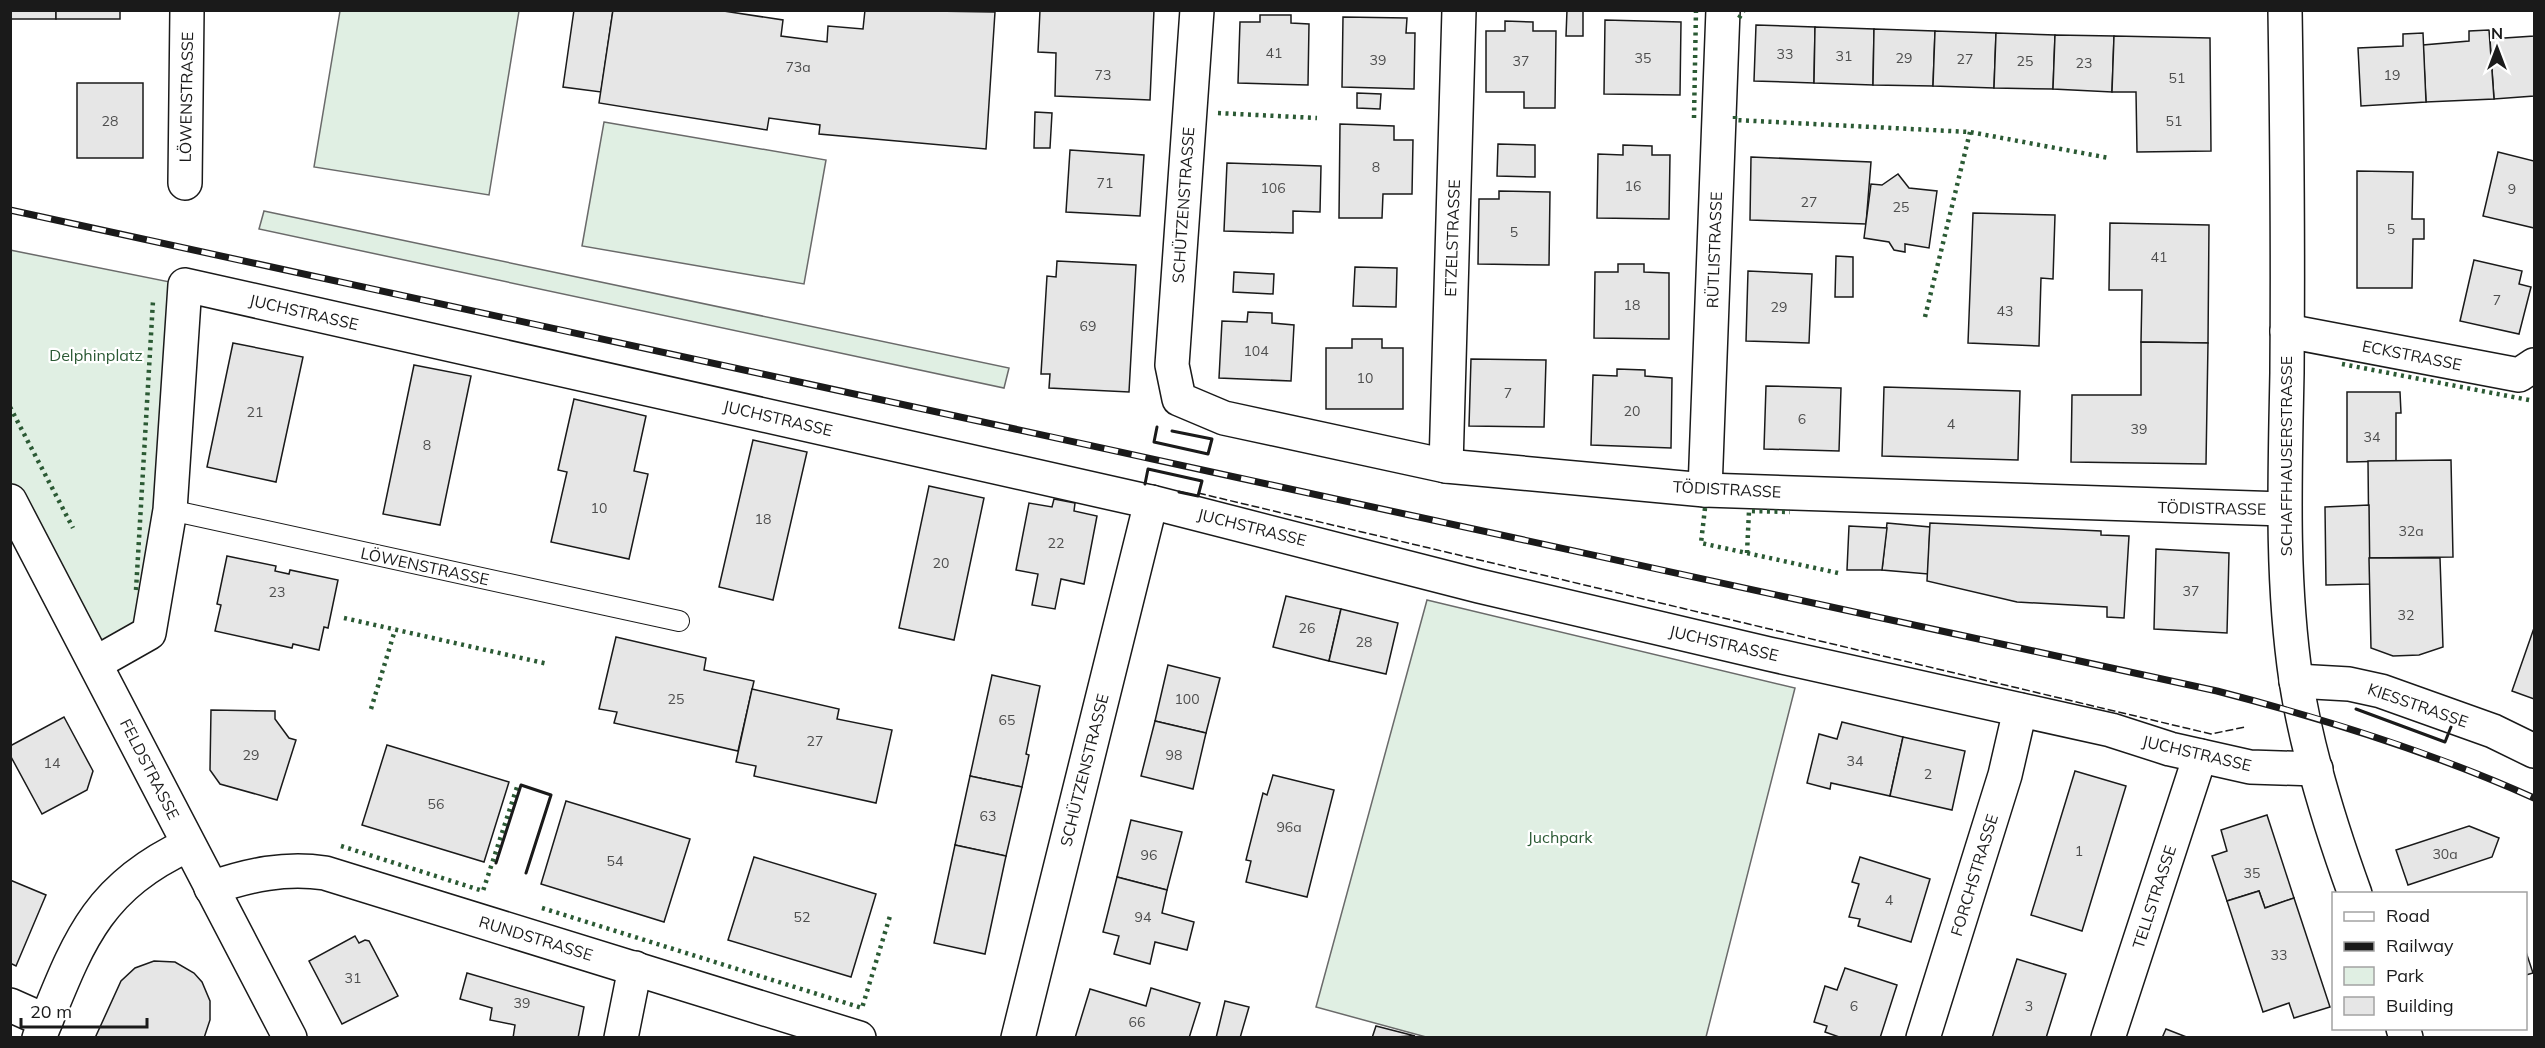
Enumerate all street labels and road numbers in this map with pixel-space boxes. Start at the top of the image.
street label: LÖWENSTRASSE [175,31,197,163]
street label: SCHÜTZENSTRASSE [1168,126,1198,284]
street label: ETZELSTRASSE [1440,179,1464,297]
street label: RÜTLISTRASSE [1702,191,1726,309]
street label: JUCHSTRASSE [247,290,361,334]
street label: ECKSTRASSE [2360,336,2464,374]
street label: SCHAFFHAUSERSTRASSE [2276,356,2296,556]
street label: JUCHSTRASSE [721,396,835,440]
street label: TÖDISTRASSE [1672,476,1782,502]
street label: TÖDISTRASSE [2157,497,2267,519]
street label: JUCHSTRASSE [1196,504,1308,550]
street label: LÖWENSTRASSE [359,543,491,589]
street label: JUCHSTRASSE [1667,621,1781,665]
street label: KIESSTRASSE [2365,678,2471,732]
street label: SCHÜTZENSTRASSE [1055,692,1113,848]
street label: FELDSTRASSE [116,715,184,823]
street label: JUCHSTRASSE [2140,731,2254,775]
street label: FORCHSTRASSE [1946,812,2002,938]
street label: TELLSTRASSE [2128,843,2180,951]
street label: RUNDSTRASSE [477,911,595,965]

